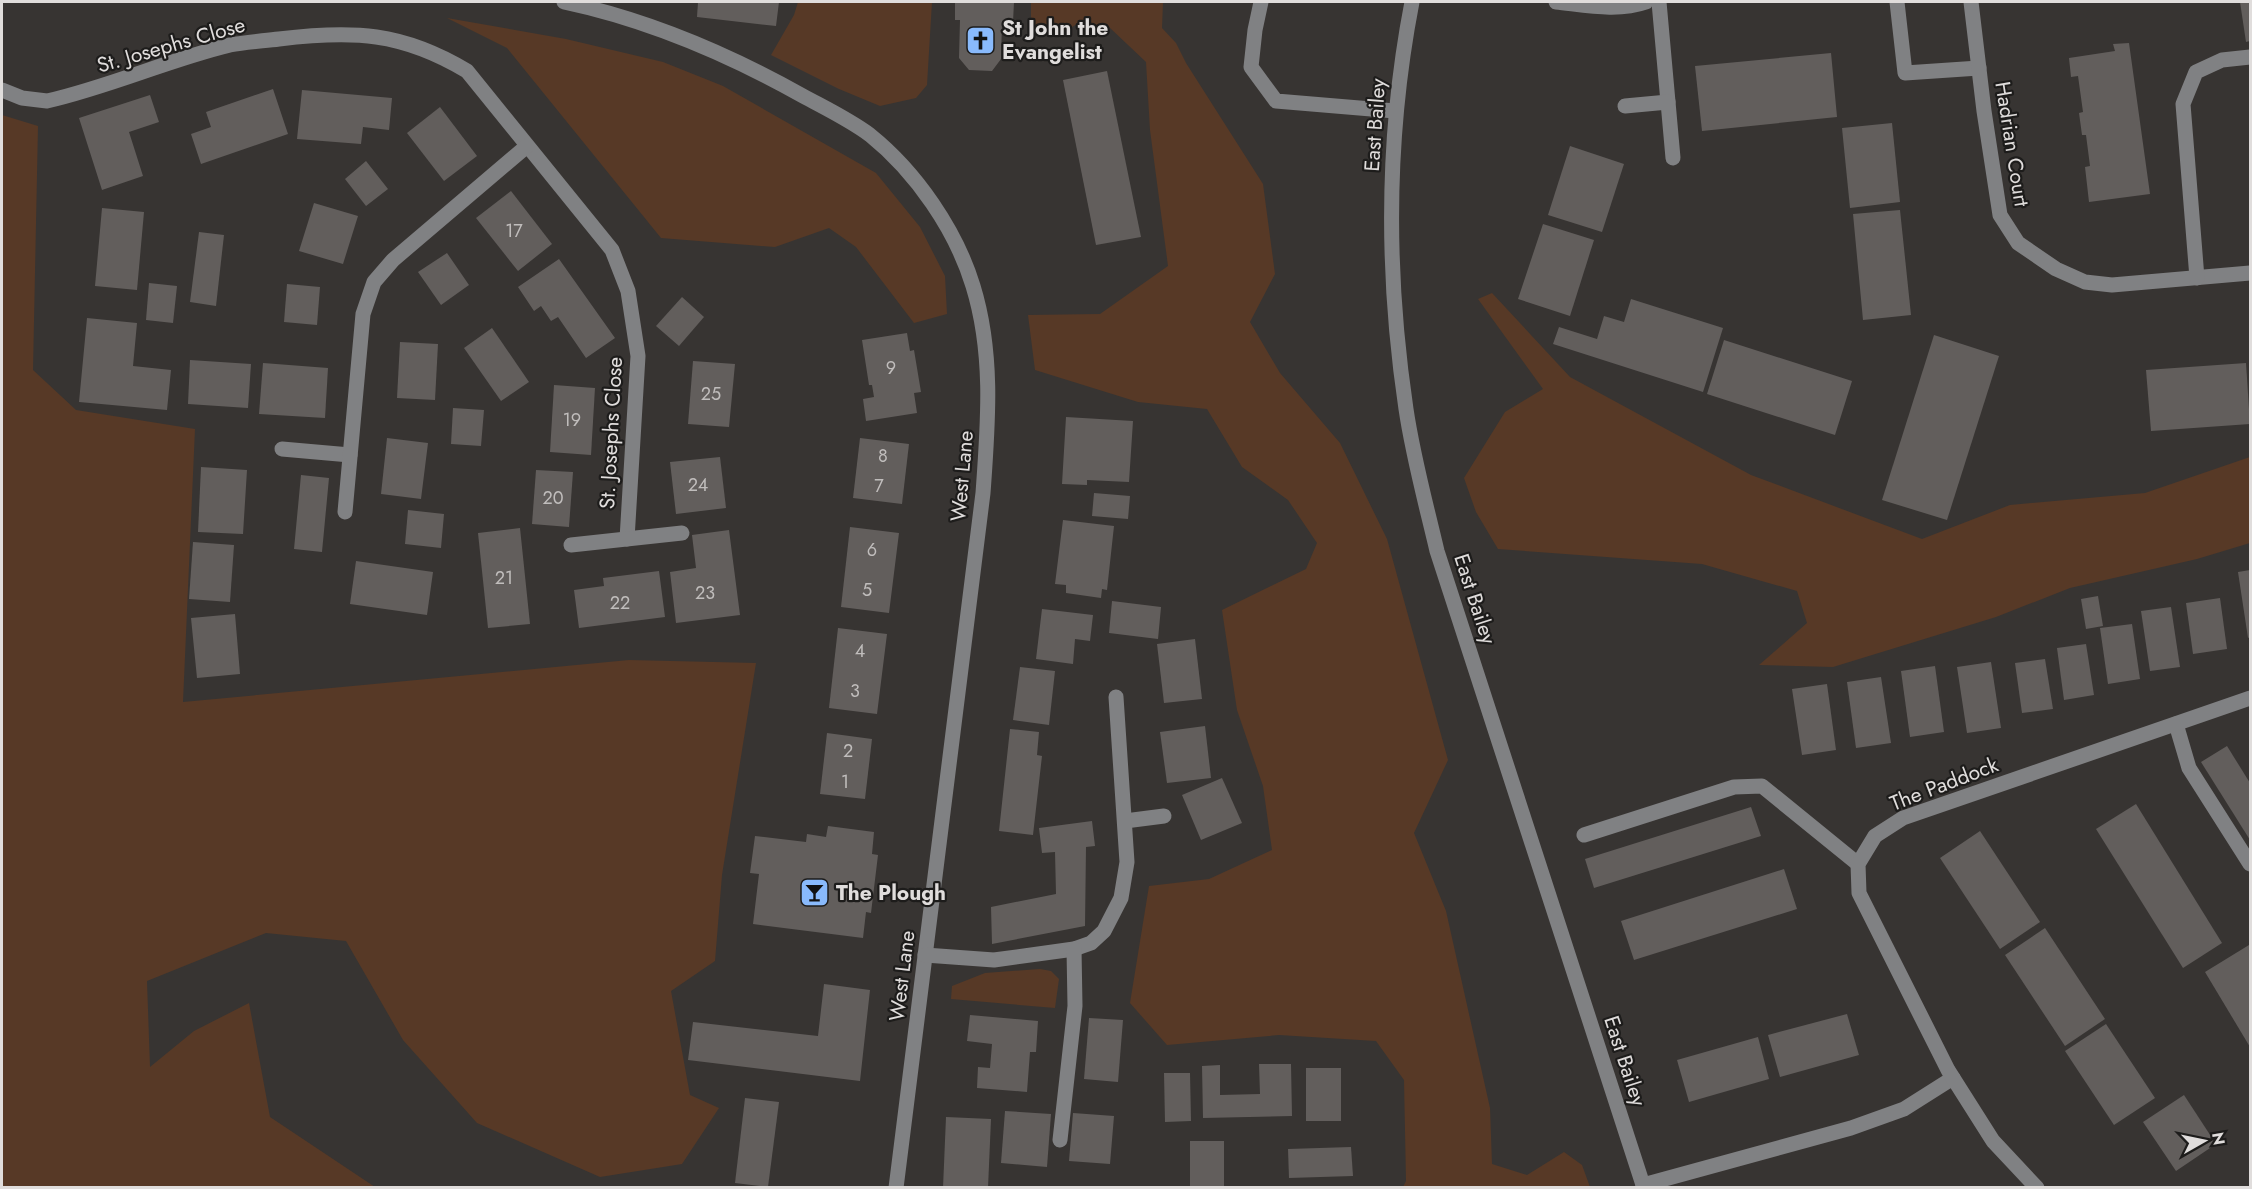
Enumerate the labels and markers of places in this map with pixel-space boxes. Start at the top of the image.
place label: St John the Evangelist [1002,13,1108,67]
church icon: St John the Evangelist [965,24,997,56]
bar icon: The Plough [799,877,831,909]
place label: The Plough [836,878,946,908]

